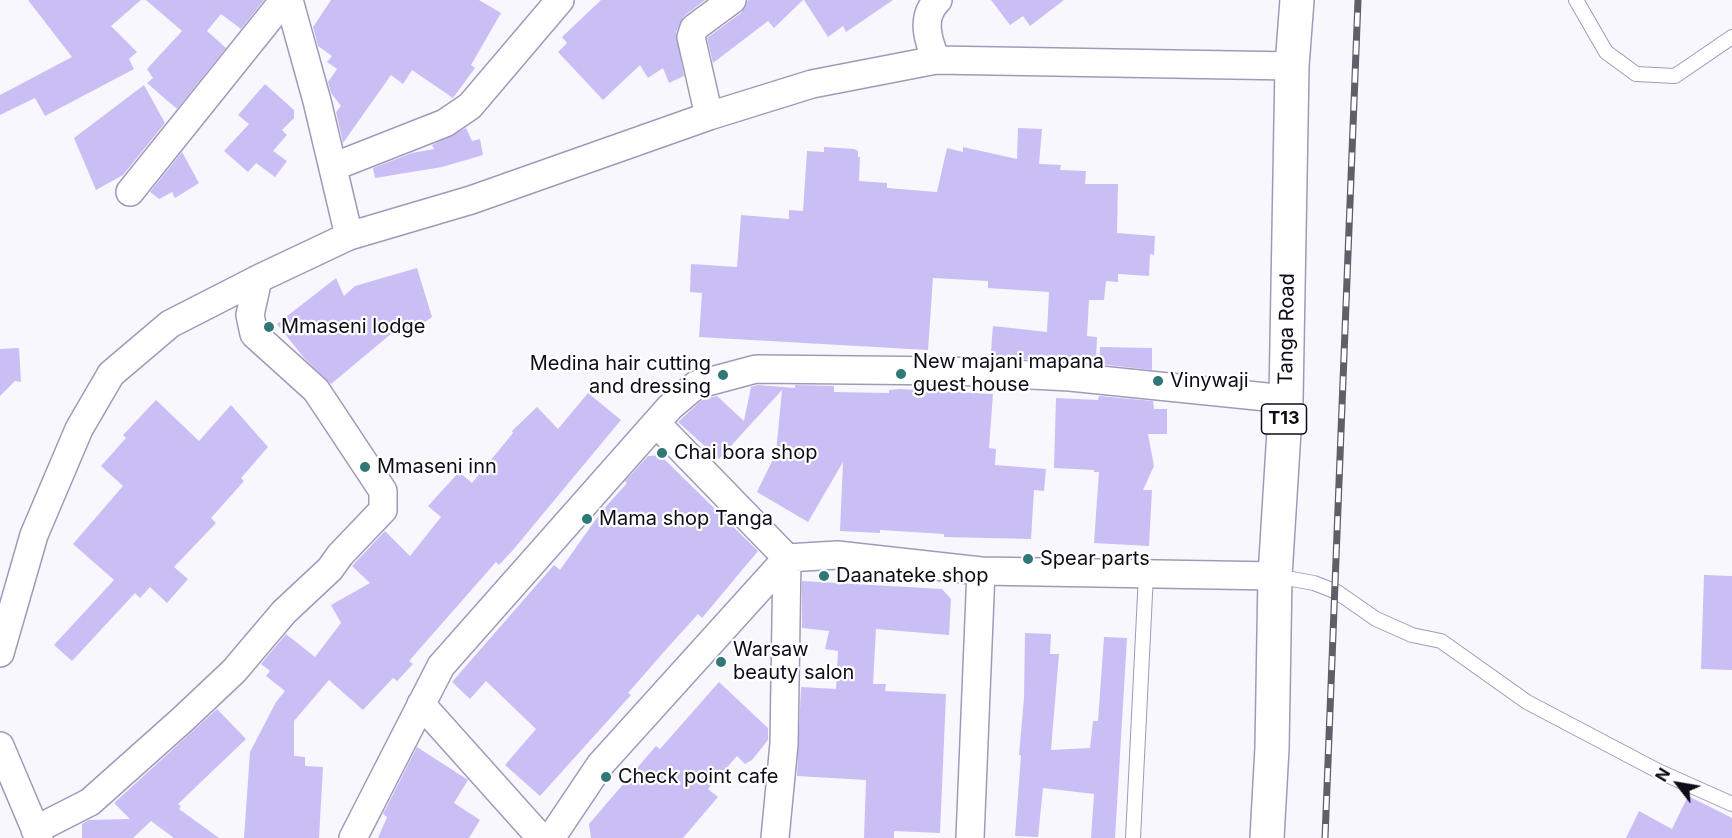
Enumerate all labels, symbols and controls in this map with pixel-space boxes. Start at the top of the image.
street label: Tanga Road [1274,273,1300,385]
place label: Mmaseni lodge [281,315,425,339]
marker: Mmaseni lodge [262,320,276,334]
place label: New majani mapana guest house [913,350,1104,397]
place label: Medina hair cutting and dressing [530,352,711,399]
marker: New majani mapana guest house [894,367,908,381]
marker: Medina hair cutting and dressing [716,368,730,382]
place label: Vinywaji [1170,369,1249,393]
marker: Vinywaji [1151,374,1165,388]
road number: T13 [1262,404,1306,434]
place label: Chai bora shop [674,441,817,465]
marker: Chai bora shop [655,446,669,460]
place label: Mmaseni inn [377,455,497,479]
marker: Mmaseni inn [358,460,372,474]
place label: Mama shop Tanga [599,507,773,531]
marker: Mama shop Tanga [580,512,594,526]
place label: Spear parts [1040,547,1150,571]
marker: Spear parts [1021,552,1035,566]
place label: Daanateke shop [836,564,988,588]
marker: Daanateke shop [817,569,831,583]
place label: Warsaw beauty salon [733,638,854,685]
marker: Warsaw beauty salon [714,655,728,669]
north arrow [1648,754,1708,814]
text: N [1651,764,1674,785]
place label: Check point cafe [618,765,779,789]
marker: Check point cafe [599,770,613,784]

